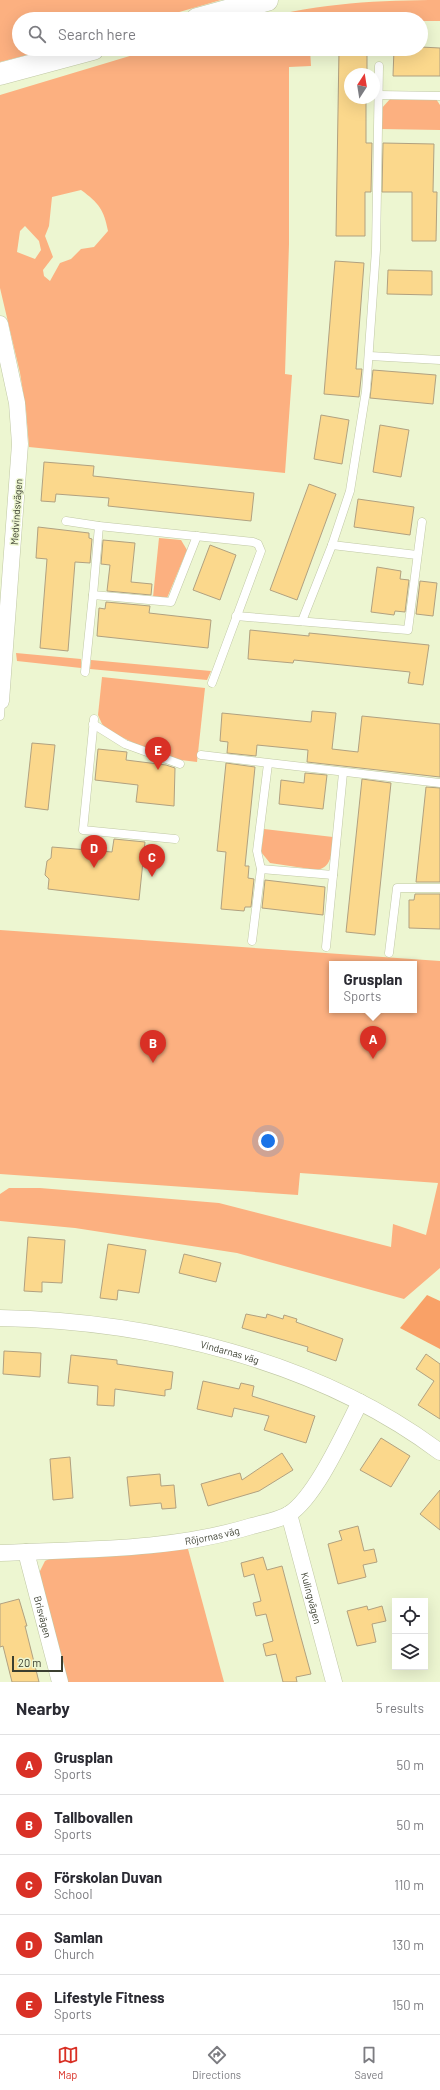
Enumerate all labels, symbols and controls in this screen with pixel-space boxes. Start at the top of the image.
search box [12,12,428,56]
icon: search [26,23,48,45]
text: Search here [58,25,136,43]
north arrow [344,68,380,104]
street label: Medvindsvägen [8,478,24,546]
pin: E [145,737,171,770]
pin: D [81,835,107,868]
pin: C [139,844,165,877]
popup [329,961,417,1013]
text: Grusplan [344,970,402,988]
text: Sports [344,988,381,1004]
pin: A [360,1026,386,1059]
pin: B [140,1030,166,1063]
your location [258,1131,278,1151]
street label: Vindarnas väg [199,1338,261,1366]
street label: Röjornas väg [184,1524,241,1547]
street label: Kulingvägen [299,1571,324,1625]
street label: Brisvägen [32,1595,54,1639]
map controls [392,1598,428,1670]
button: locate [392,1598,428,1634]
button: layers [392,1634,428,1670]
scale bar [12,1654,63,1673]
text: 20 m [18,1656,41,1669]
text: Nearby [16,1698,70,1718]
text: 5 results [376,1700,424,1716]
text: Grusplan [54,1748,113,1766]
text: A [25,1757,33,1773]
text: 50 m [397,1757,424,1773]
text: Sports [54,1766,92,1782]
text: Tallbovallen [54,1808,133,1826]
text: B [25,1817,33,1833]
text: 50 m [397,1817,424,1833]
text: Sports [54,1826,92,1842]
text: Förskolan Duvan [54,1868,162,1886]
text: C [25,1877,33,1893]
text: 110 m [394,1877,424,1893]
text: School [54,1886,92,1902]
text: Samlan [54,1928,103,1946]
text: D [25,1937,33,1953]
text: 130 m [392,1937,424,1953]
text: Church [54,1946,94,1962]
text: Lifestyle Fitness [54,1988,165,2006]
text: E [25,1997,33,2013]
text: 150 m [392,1997,424,2013]
text: Sports [54,2006,92,2022]
tab: Map [57,2044,79,2081]
tab: Directions [192,2044,241,2081]
tab: Saved [354,2044,383,2081]

